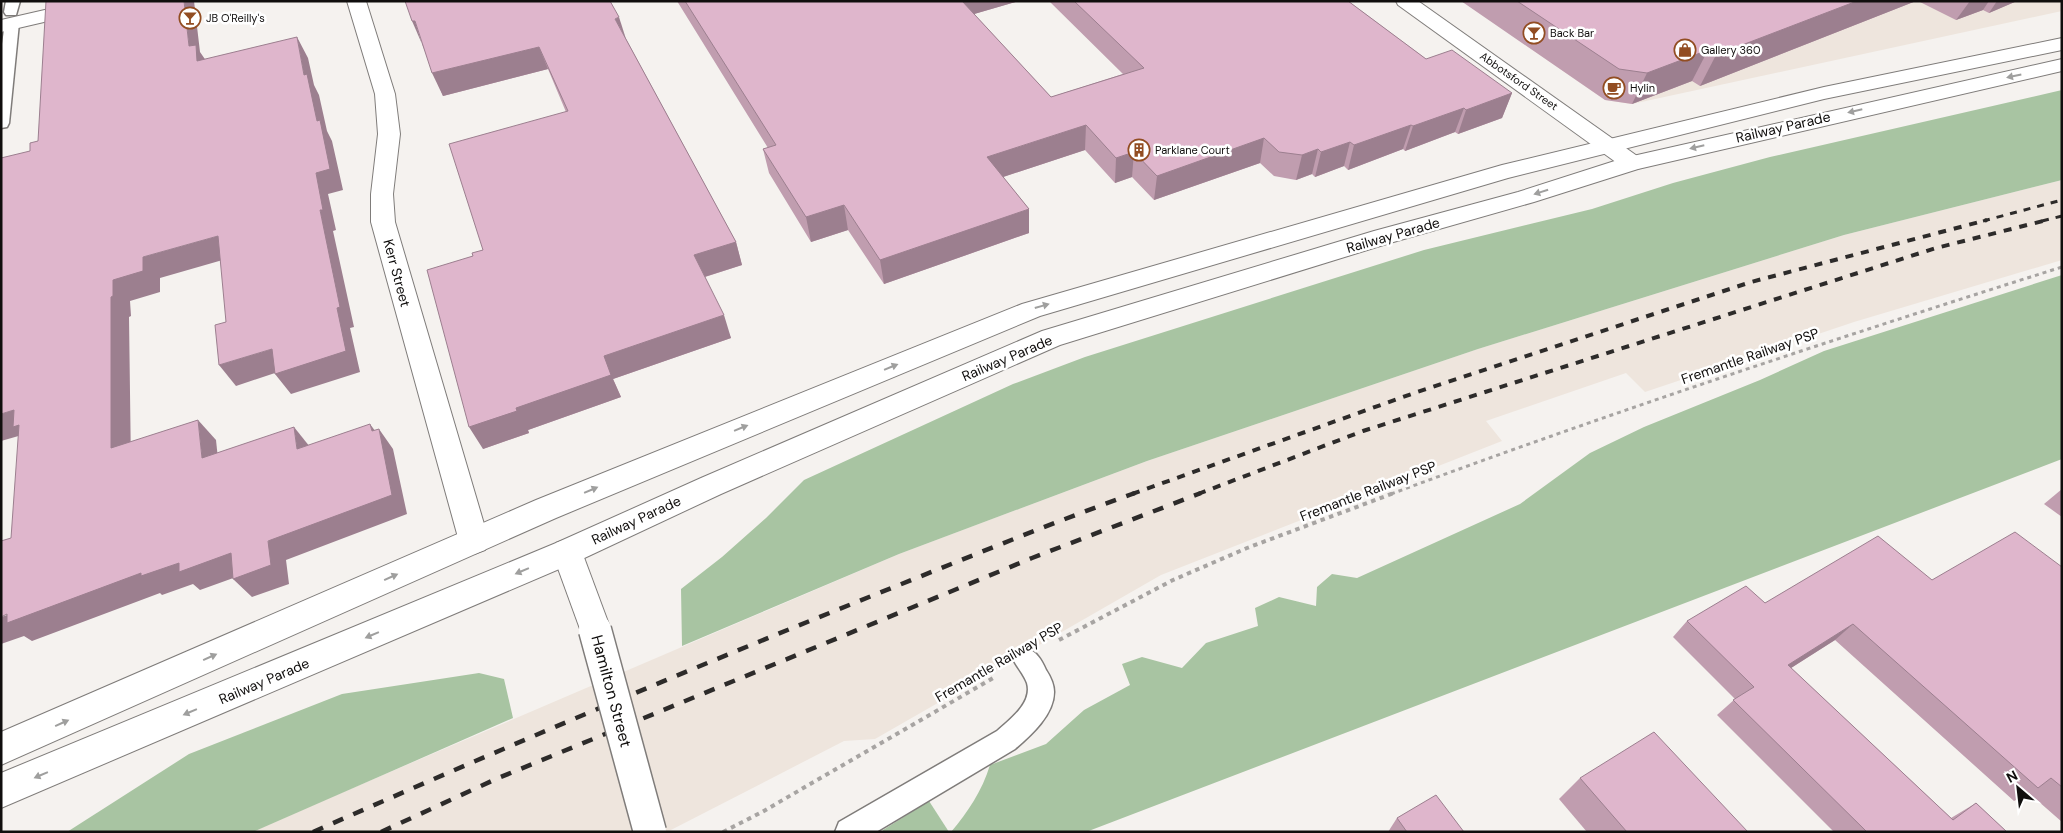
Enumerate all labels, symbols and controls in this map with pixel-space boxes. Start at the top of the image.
bar icon: JB O'Reilly's [178,6,202,30]
place label: JB O'Reilly's [206,11,265,25]
bar icon: Back Bar [1522,21,1546,45]
place label: Back Bar [1550,26,1594,40]
shop icon: Gallery 360 [1673,38,1697,62]
place label: Gallery 360 [1701,43,1761,57]
street label: Abbotsford Street [1477,49,1561,113]
one-way arrow [2007,72,2022,80]
cafe icon: Hylin [1602,76,1626,100]
place label: Hylin [1630,81,1655,95]
street label: Railway Parade [1734,107,1832,147]
one-way arrow [1848,107,1863,115]
building icon: Parklane Court [1127,138,1151,162]
place label: Parklane Court [1155,143,1230,157]
one-way arrow [1690,143,1705,151]
one-way arrow [1533,189,1548,197]
street label: Railway Parade [1344,213,1442,257]
street label: Kerr Street [379,237,415,309]
one-way arrow [1035,302,1050,310]
street label: Fremantle Railway PSP [1679,324,1821,388]
street label: Railway Parade [959,331,1055,385]
one-way arrow [884,362,898,370]
one-way arrow [734,423,748,431]
street label: Fremantle Railway PSP [1297,457,1439,525]
one-way arrow [584,486,599,494]
street label: Railway Parade [588,491,684,549]
one-way arrow [515,568,529,576]
one-way arrow [384,572,398,580]
street label: Fremantle Railway PSP [932,618,1066,706]
one-way arrow [365,632,379,640]
street label: Hamilton Street [586,633,637,750]
one-way arrow [203,652,217,660]
street label: Railway Parade [216,654,312,708]
one-way arrow [183,708,197,716]
one-way arrow [55,718,69,726]
north arrow [1993,763,2043,813]
text: N [2003,766,2021,787]
one-way arrow [33,772,48,779]

